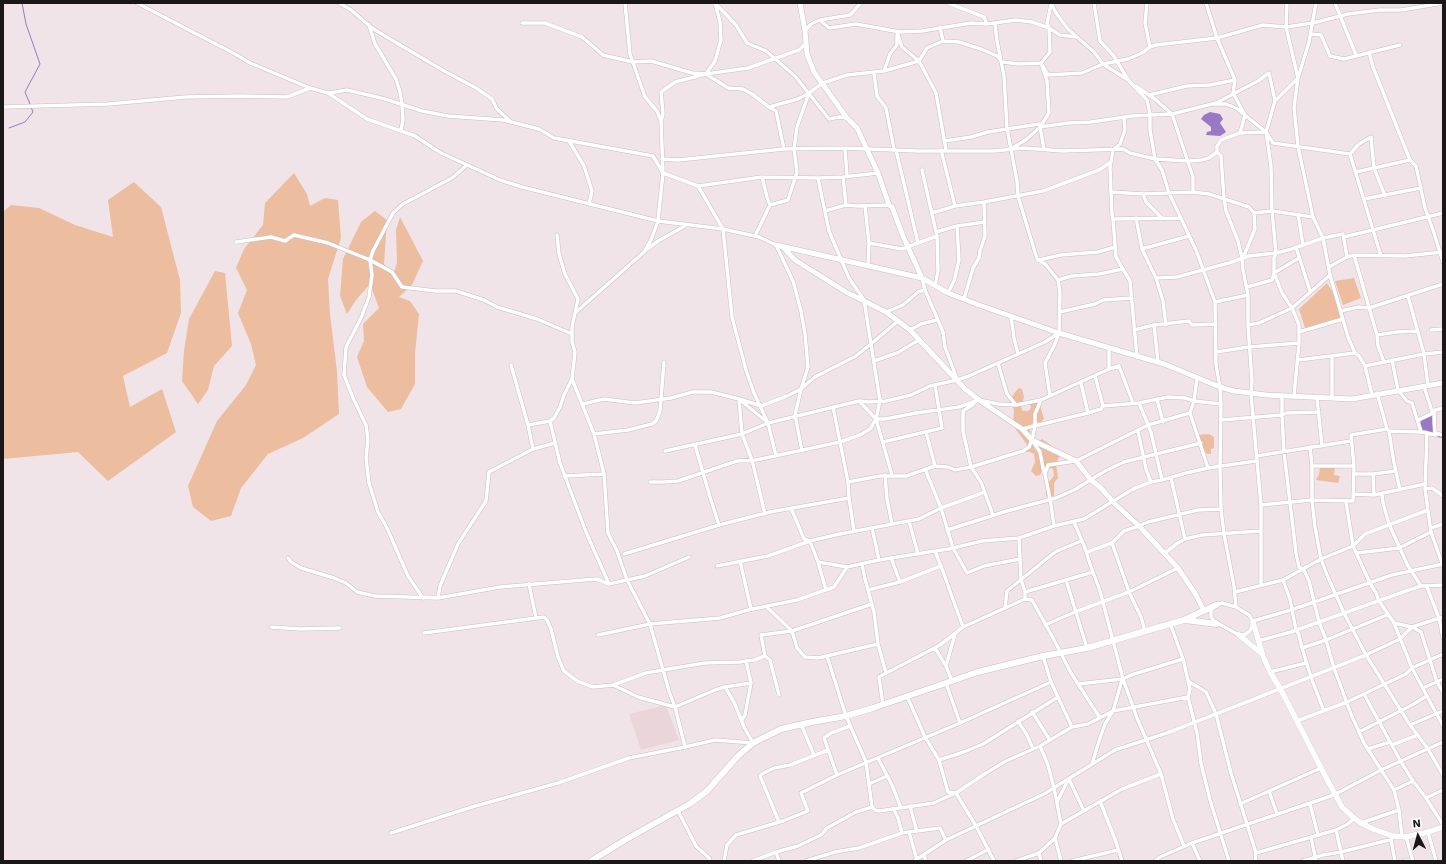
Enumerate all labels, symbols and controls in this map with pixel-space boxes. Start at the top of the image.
north arrow [1398,816,1438,856]
text: N [1412,817,1421,830]

